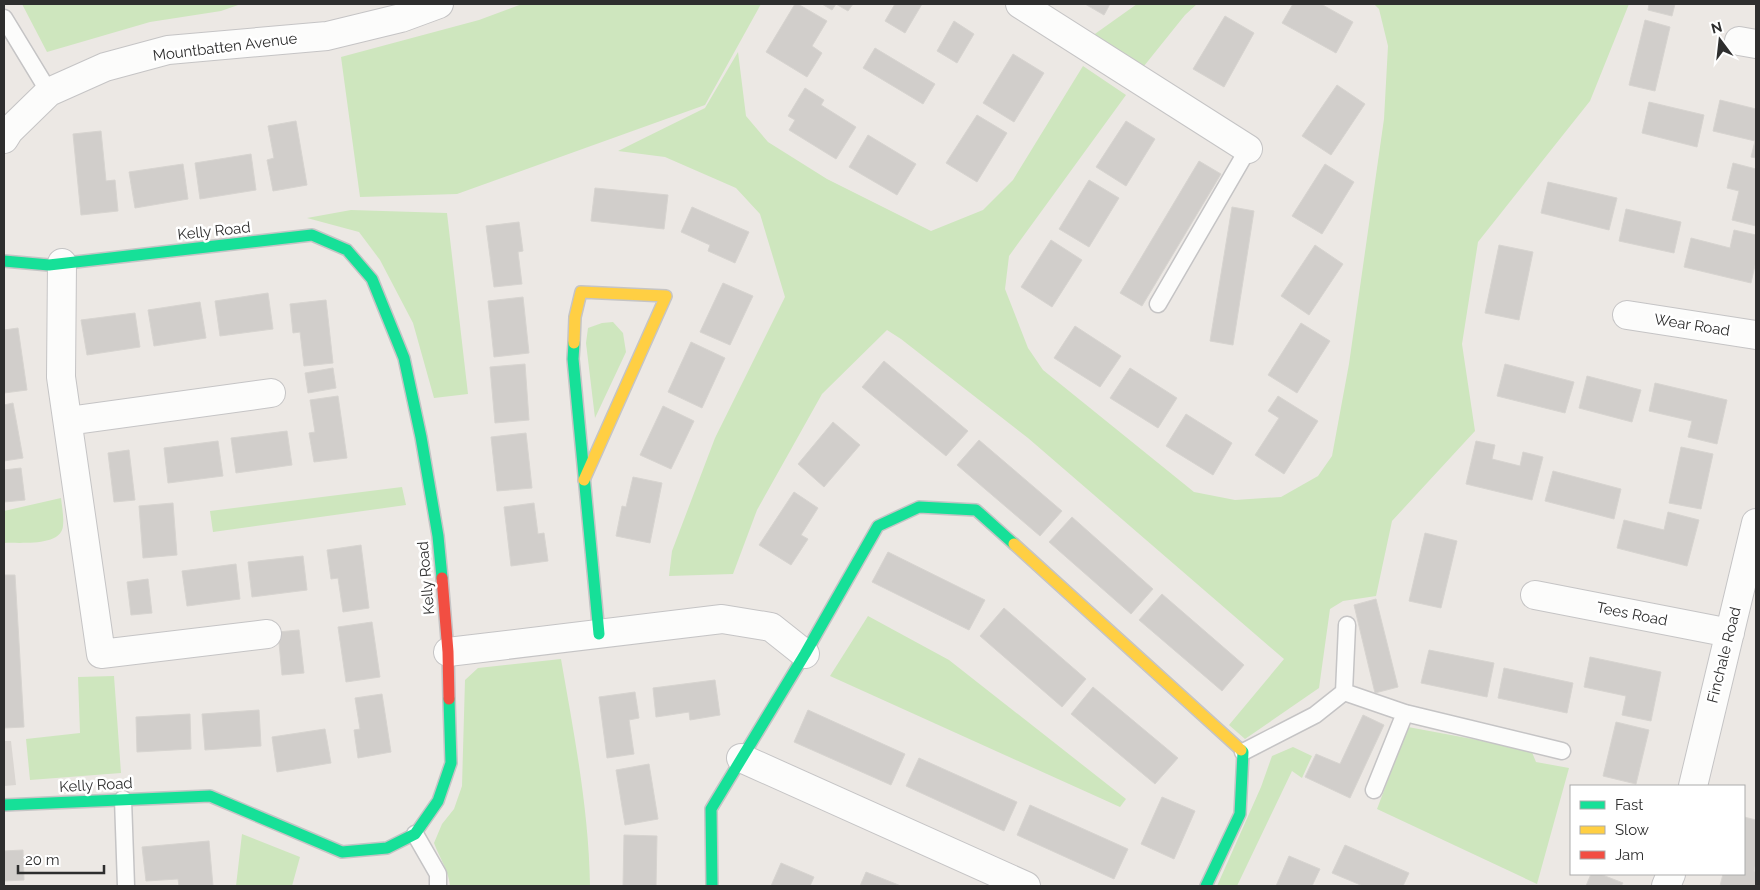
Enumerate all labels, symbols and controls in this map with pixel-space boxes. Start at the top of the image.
north arrow [1695,15,1745,65]
text: N [1709,18,1724,37]
street label: Mountbatten Avenue [152,29,298,65]
street label: Kelly Road [177,218,251,244]
street label: Wear Road [1653,310,1731,340]
street label: Kelly Road [414,541,438,615]
street label: Tees Road [1595,598,1669,630]
street label: Finchale Road [1703,605,1745,705]
street label: Kelly Road [59,774,133,796]
legend [1570,785,1745,875]
text: Fast [1615,796,1643,814]
text: Slow [1615,821,1649,839]
scale bar [18,842,104,874]
text: Jam [1615,846,1644,864]
text: 20 m [25,851,60,869]

